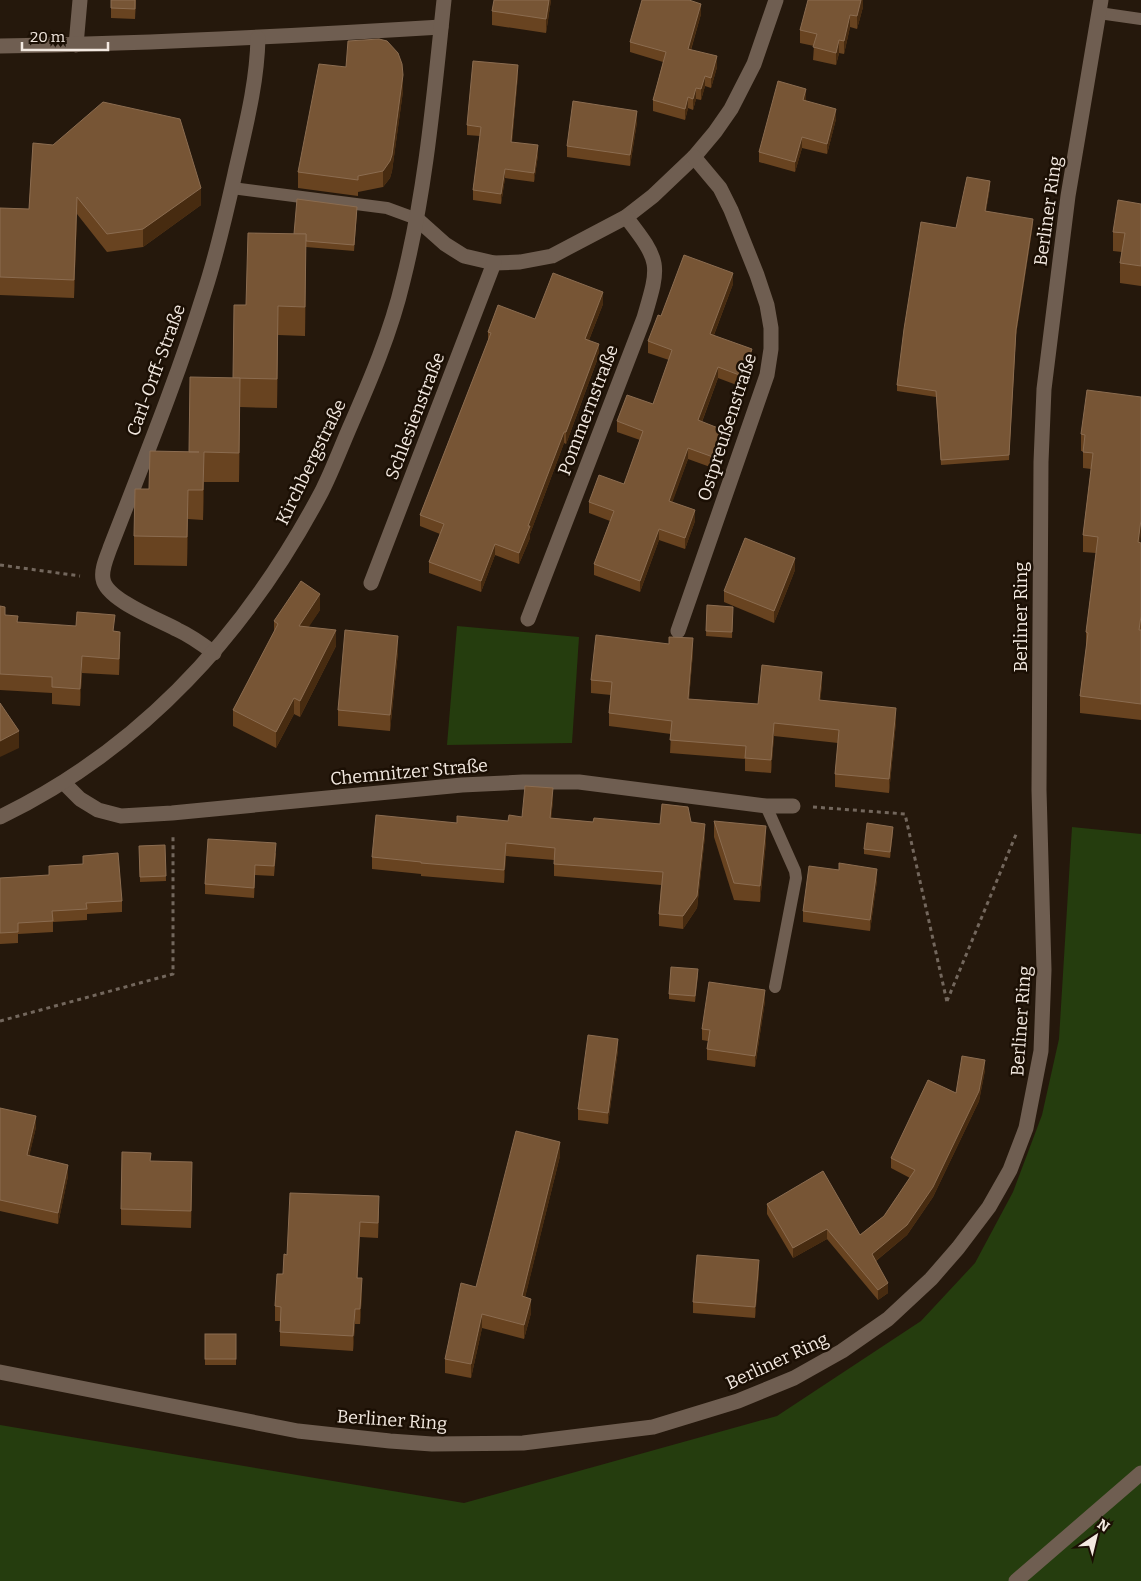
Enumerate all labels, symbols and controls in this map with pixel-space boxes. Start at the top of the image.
scale bar [22,20,109,52]
text: 20 m [30,28,66,46]
street label: Berliner Ring [1029,155,1067,267]
street label: Carl-Orff-Straße [122,301,190,439]
street label: Pommernstraße [553,342,623,478]
street label: Schlesienstraße [381,349,449,483]
street label: Ostpreußenstraße [693,350,761,504]
street label: Kirchbergstraße [271,396,351,528]
street label: Berliner Ring [1010,562,1032,672]
street label: Chemnitzer Straße [329,754,489,790]
street label: Berliner Ring [1006,965,1036,1077]
street label: Berliner Ring [722,1328,832,1394]
street label: Berliner Ring [336,1405,448,1435]
north arrow [1071,1511,1121,1561]
text: N [1094,1516,1113,1536]

